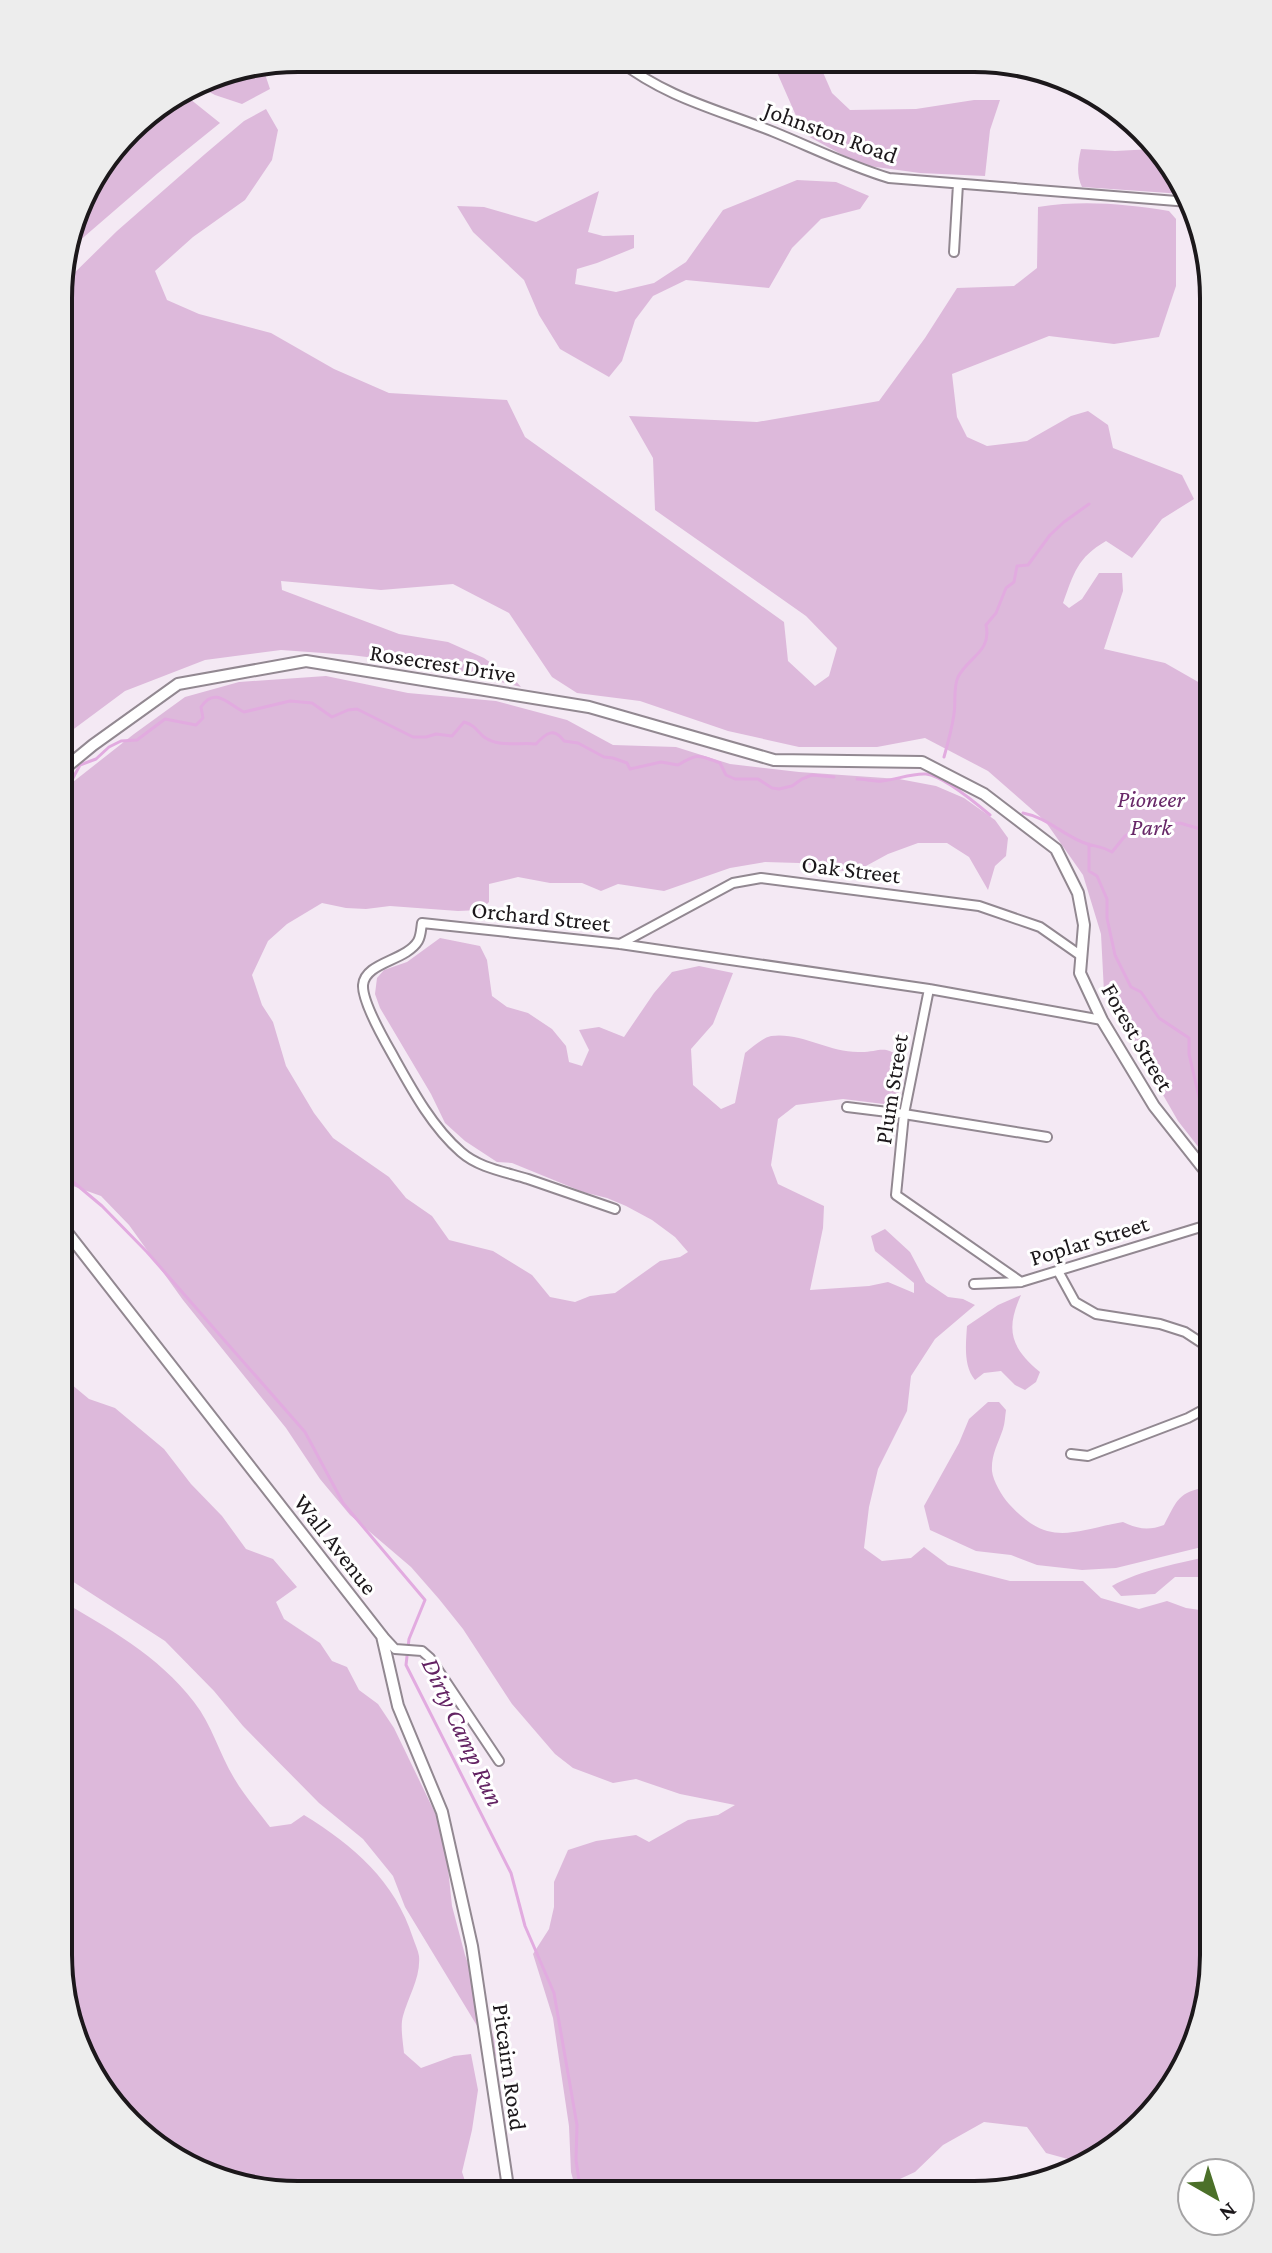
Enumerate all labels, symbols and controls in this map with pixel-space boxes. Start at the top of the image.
street label: Johnston Road [759,95,902,169]
street label: Rosecrest Drive [368,638,518,688]
park label: Pioneer Park [1117,785,1185,840]
street label: Oak Street [800,850,903,889]
street label: Orchard Street [470,895,613,937]
street label: Forest Street [1096,978,1180,1097]
street label: Plum Street [869,1031,913,1146]
street label: Poplar Street [1026,1209,1153,1271]
street label: Wall Avenue [288,1488,384,1600]
water label: Dirty Camp Run [416,1653,510,1811]
street label: Pitcairn Road [488,2002,532,2133]
north arrow [1176,2157,1256,2237]
text: N [1215,2198,1242,2227]

